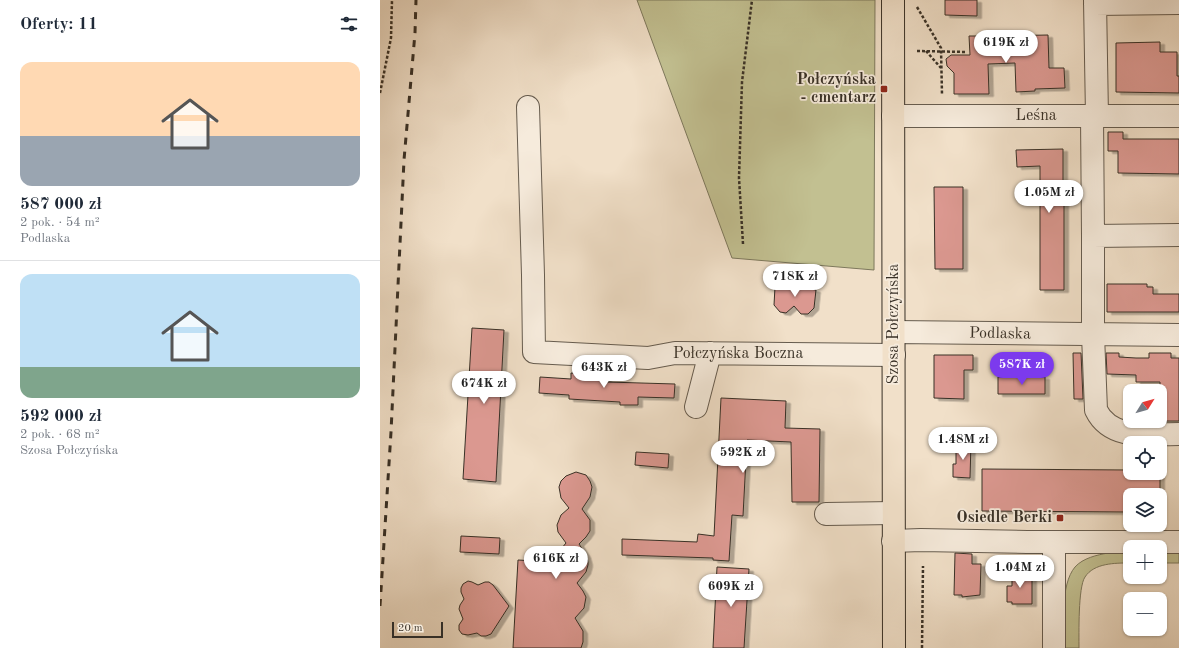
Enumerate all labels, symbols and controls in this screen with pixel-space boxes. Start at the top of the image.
icon: filters [338,13,360,35]
text: Oferty: 11 [20,16,98,33]
pin: 619K zł [969,30,1043,64]
text: 619K zł [983,36,1029,49]
place label: Połczyńska - cmentarz [797,72,876,106]
marker: Połczyńska - cmentarz [879,84,889,94]
icon: home [154,88,226,160]
street label: Leśna [1015,108,1057,124]
pin: 1.05M zł [1008,180,1090,214]
text: 1.05M zł [1023,186,1075,199]
text: 587 000 zł [20,196,102,213]
text: 2 pok. · 54 m² [20,216,100,229]
text: Podlaska [20,232,70,245]
street label: Szosa Połczyńska [886,263,902,384]
pin: 718K zł [758,264,832,298]
text: 718K zł [772,270,818,283]
icon: home [154,300,226,372]
street label: Podlaska [969,325,1031,343]
street label: Połczyńska Boczna [673,346,803,362]
pin: 587K zł [985,352,1059,386]
pin: 643K zł [567,355,641,389]
text: 587K zł [999,358,1045,371]
text: 643K zł [581,361,627,374]
pin: 674K zł [447,371,521,405]
text: 674K zł [461,377,507,390]
north arrow [1123,384,1167,428]
map controls [1123,384,1167,636]
text: 592 000 zł [20,408,102,425]
pin: 1.48M zł [922,427,1004,461]
text: 2 pok. · 68 m² [20,428,100,441]
text: 1.48M zł [937,433,989,446]
button: locate [1123,436,1167,480]
pin: 592K zł [706,440,780,474]
text: Szosa Połczyńska [20,444,118,457]
text: 592K zł [720,446,766,459]
button: layers [1123,488,1167,532]
place label: Osiedle Berki [956,510,1052,526]
marker: Osiedle Berki [1055,513,1065,523]
button: + [1123,540,1167,584]
pin: 616K zł [519,546,593,580]
text: 616K zł [533,552,579,565]
pin: 1.04M zł [979,555,1061,589]
text: 1.04M zł [994,561,1046,574]
pin: 609K zł [694,574,768,608]
text: 609K zł [708,580,754,593]
button: − [1123,592,1167,636]
scale bar [392,620,443,639]
text: 20 m [398,623,423,634]

